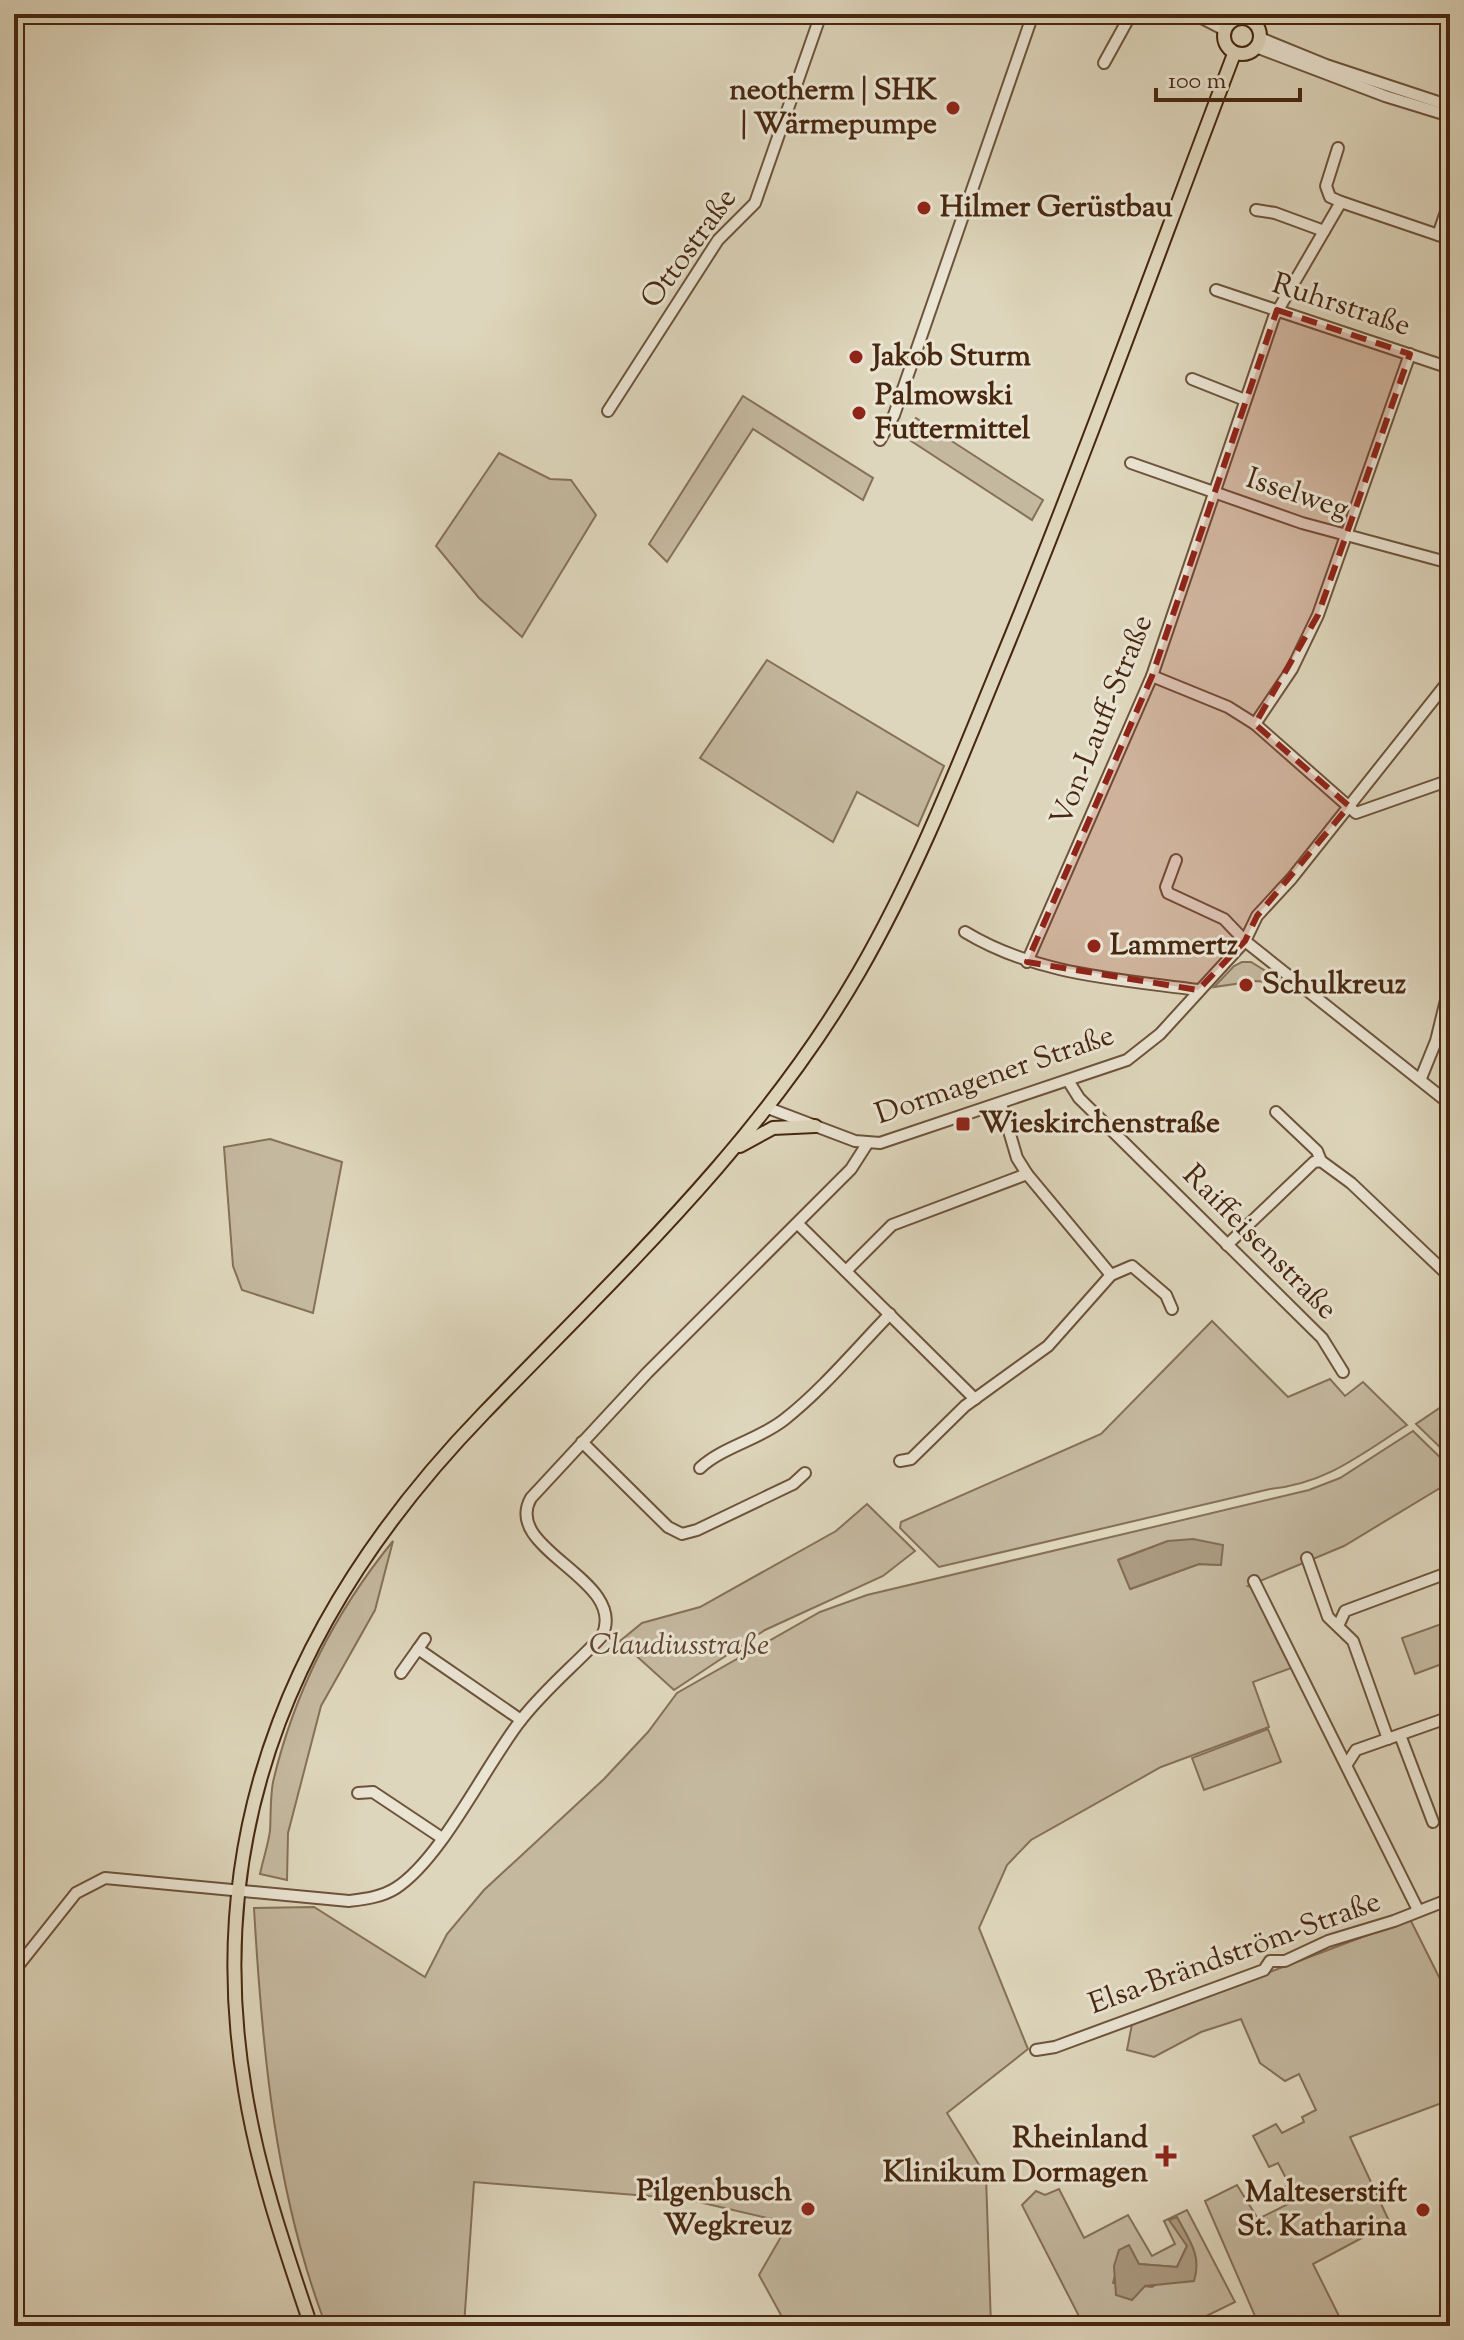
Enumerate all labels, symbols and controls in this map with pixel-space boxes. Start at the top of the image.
scale bar [1156,52,1300,102]
text: 100 m [1168,65,1226,99]
place label: neotherm | SHK | Wärmepumpe [729,70,937,147]
marker: neotherm | SHK | Wärmepumpe [944,99,962,117]
street label: Ottostraße [632,180,748,318]
place label: Hilmer Gerüstbau [940,187,1173,230]
marker: Hilmer Gerüstbau [915,199,933,217]
street label: Ruhrstraße [1266,263,1416,349]
place label: Jakob Sturm [870,336,1031,379]
marker: Jakob Sturm [847,348,865,366]
place label: Palmowski Futtermittel [875,375,1031,452]
marker: Palmowski Futtermittel [850,404,868,422]
street label: Isselweg [1240,458,1354,532]
street label: Von-Lauff-Straße [1041,609,1165,833]
place label: Lammertz [1110,925,1238,968]
marker: Lammertz [1085,937,1103,955]
place label: Schulkreuz [1262,964,1406,1007]
marker: Schulkreuz [1237,976,1255,994]
street label: Dormagener Straße [870,1015,1120,1137]
place label: Wieskirchenstraße [979,1103,1220,1146]
marker: Wieskirchenstraße [954,1115,972,1133]
street label: Raiffeisenstraße [1172,1156,1346,1330]
park label: Claudiusstraße [589,1625,769,1668]
street label: Elsa-Brändström-Straße [1083,1881,1387,2027]
place label: Rheinland Klinikum Dormagen [883,2118,1148,2195]
marker: Rheinland Klinikum Dormagen [1155,2145,1177,2167]
place label: Pilgenbusch Wegkreuz [637,2171,792,2248]
place label: Malteserstift St. Katharina [1237,2172,1408,2249]
marker: Pilgenbusch Wegkreuz [799,2200,817,2218]
marker: Malteserstift St. Katharina [1414,2201,1432,2219]

